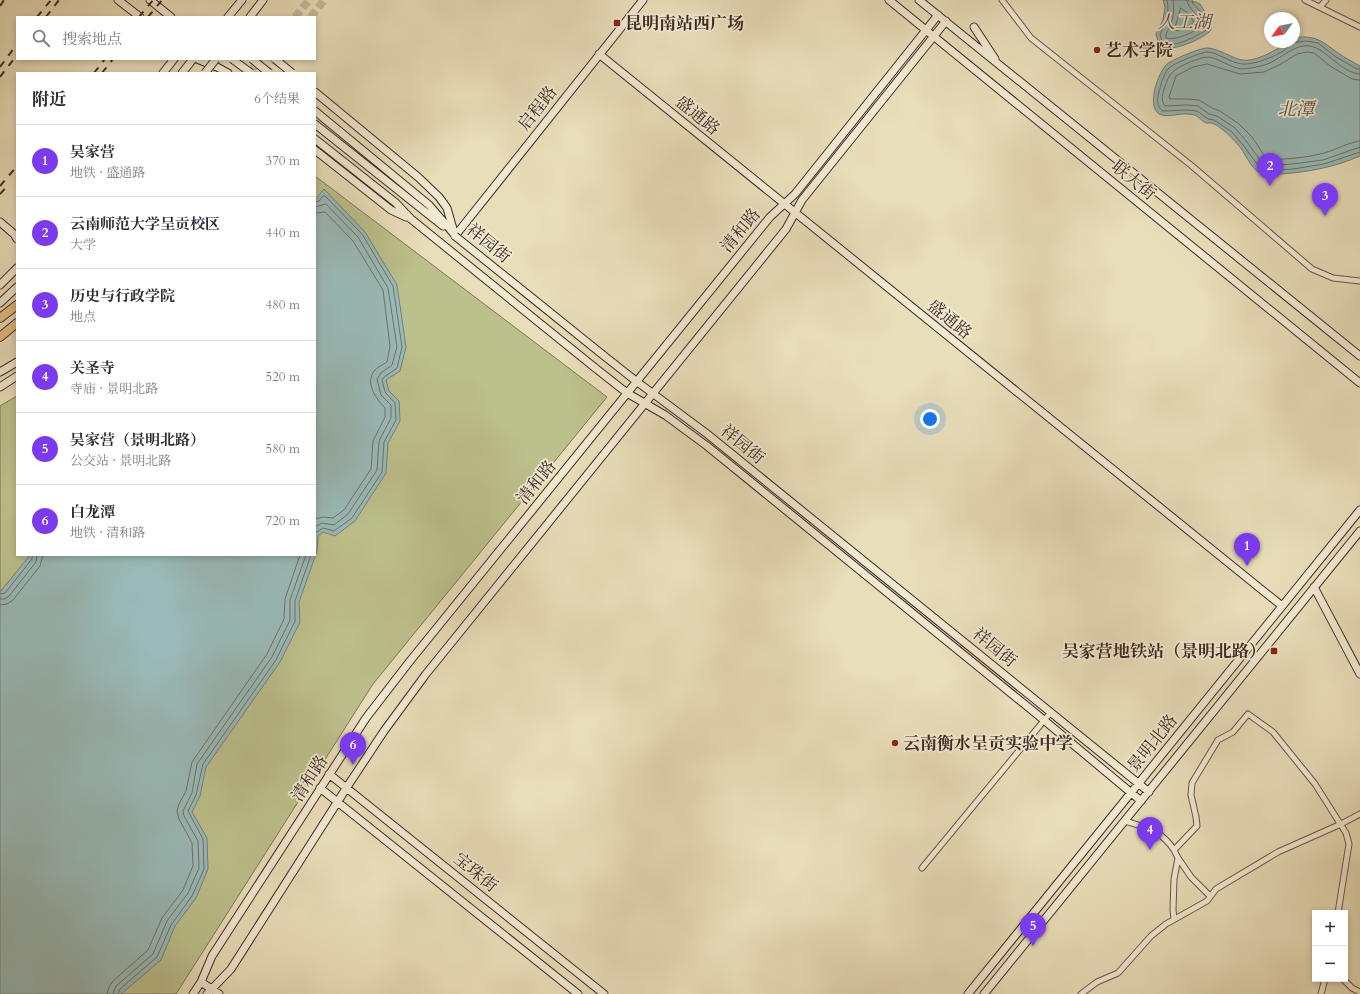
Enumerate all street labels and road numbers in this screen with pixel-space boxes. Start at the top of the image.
street label: 启程路 [513,81,562,135]
street label: 盛通路 [671,90,725,140]
street label: 联大街 [1107,155,1161,205]
street label: 清和路 [715,203,766,257]
street label: 祥园街 [462,218,516,268]
street label: 盛通路 [923,294,977,344]
street label: 祥园街 [716,419,770,469]
street label: 清和路 [511,455,561,509]
street label: 祥园街 [968,622,1022,672]
street label: 景明北路 [1122,710,1183,777]
street label: 清和路 [286,751,333,806]
street label: 宝珠街 [449,847,503,897]

